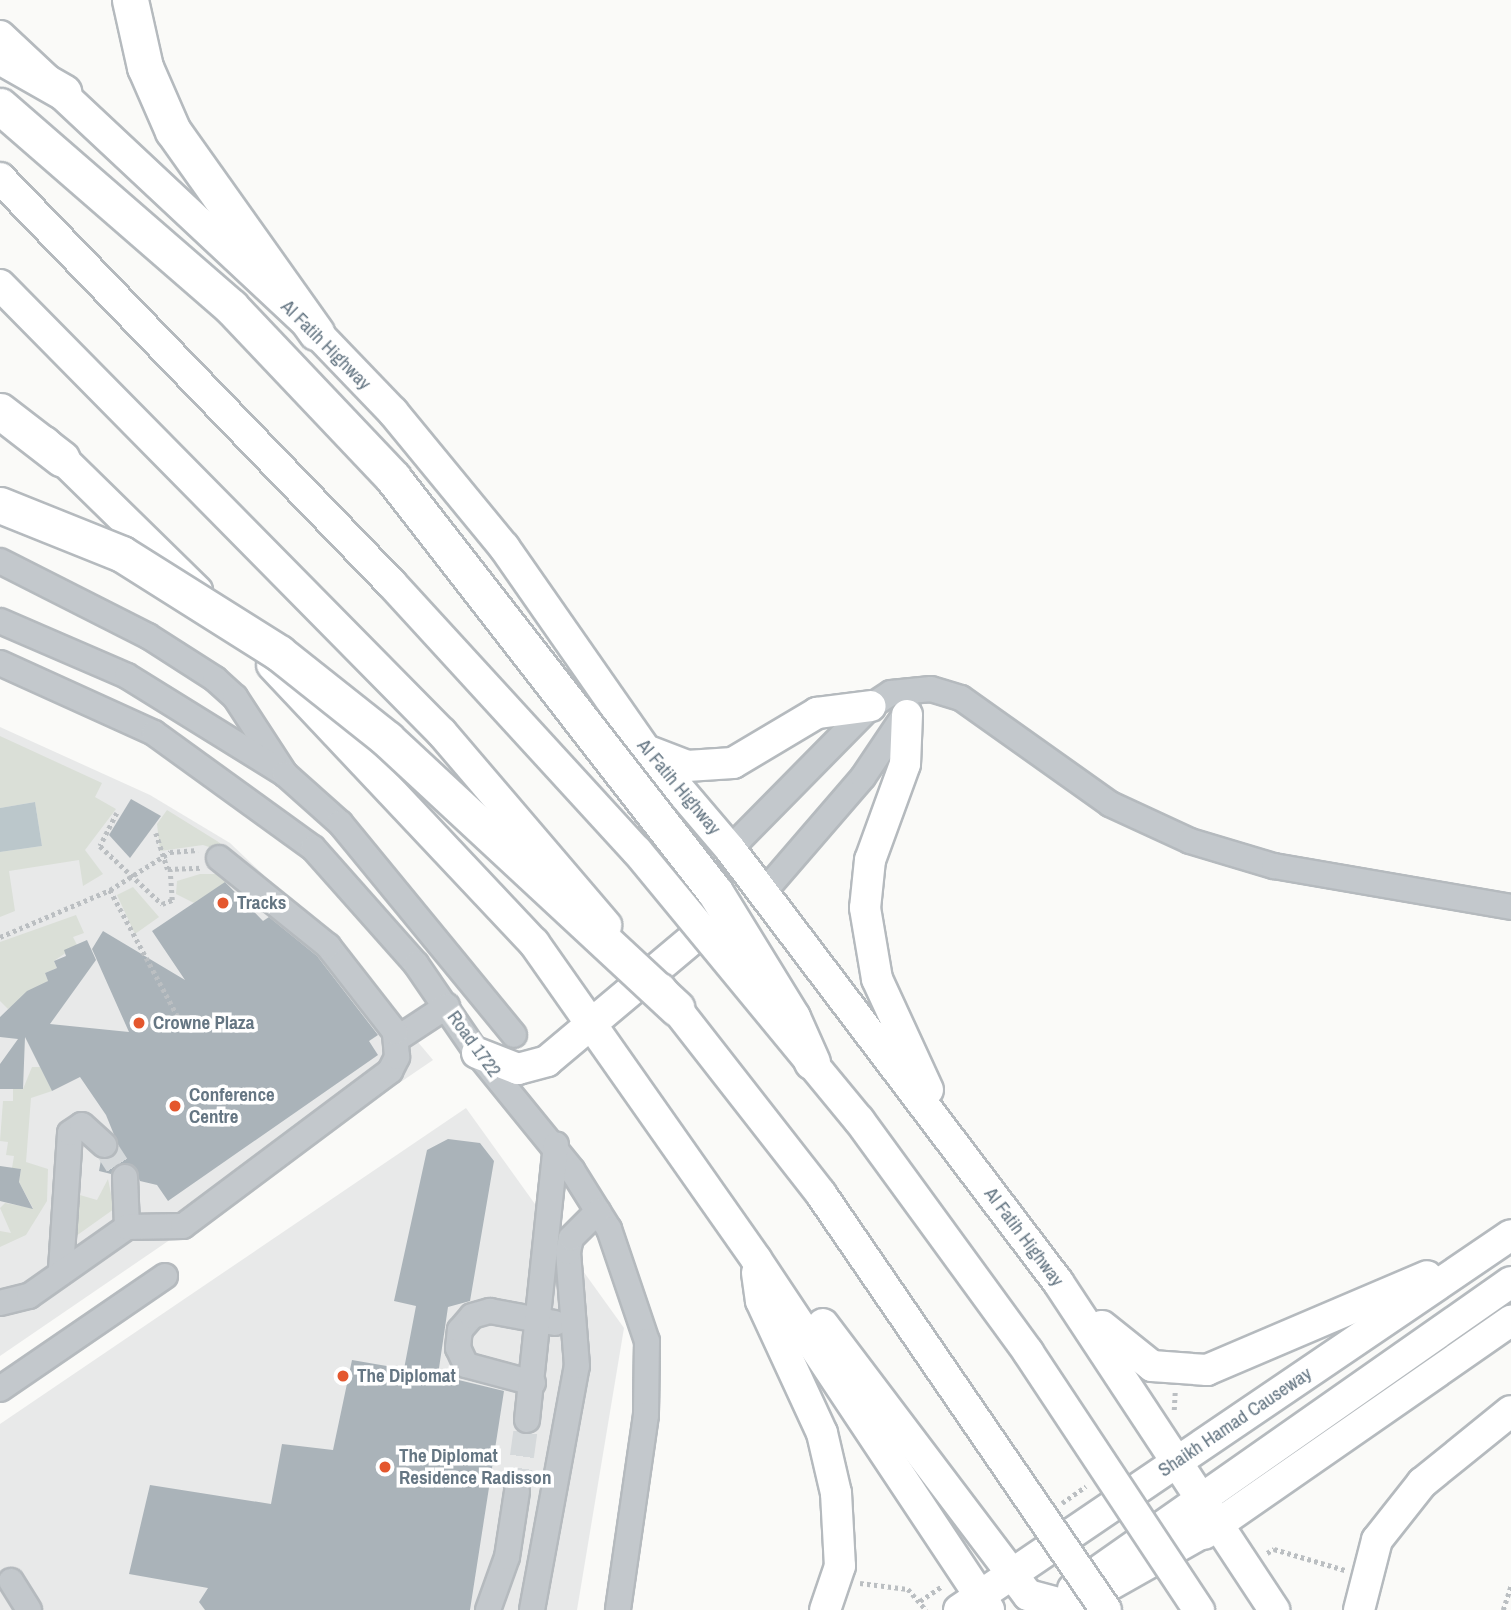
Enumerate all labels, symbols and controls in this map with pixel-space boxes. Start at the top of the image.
street label: Al Fatih Highway [276,295,376,395]
street label: Al Fatih Highway [632,735,726,839]
place label: Tracks [237,892,286,914]
marker: Tracks [215,895,231,911]
street label: Road 1722 [442,1006,506,1082]
place label: Crowne Plaza [153,1012,254,1034]
marker: Crowne Plaza [131,1015,147,1031]
place label: Conference Centre [189,1084,275,1128]
marker: Conference Centre [167,1098,183,1114]
street label: Al Fatih Highway [979,1183,1069,1291]
street label: Shaikh Hamad Causeway [1154,1362,1316,1482]
place label: The Diplomat [357,1365,456,1387]
marker: The Diplomat [335,1368,351,1384]
place label: The Diplomat Residence Radisson [399,1445,551,1489]
marker: The Diplomat Residence Radisson [377,1459,393,1475]

